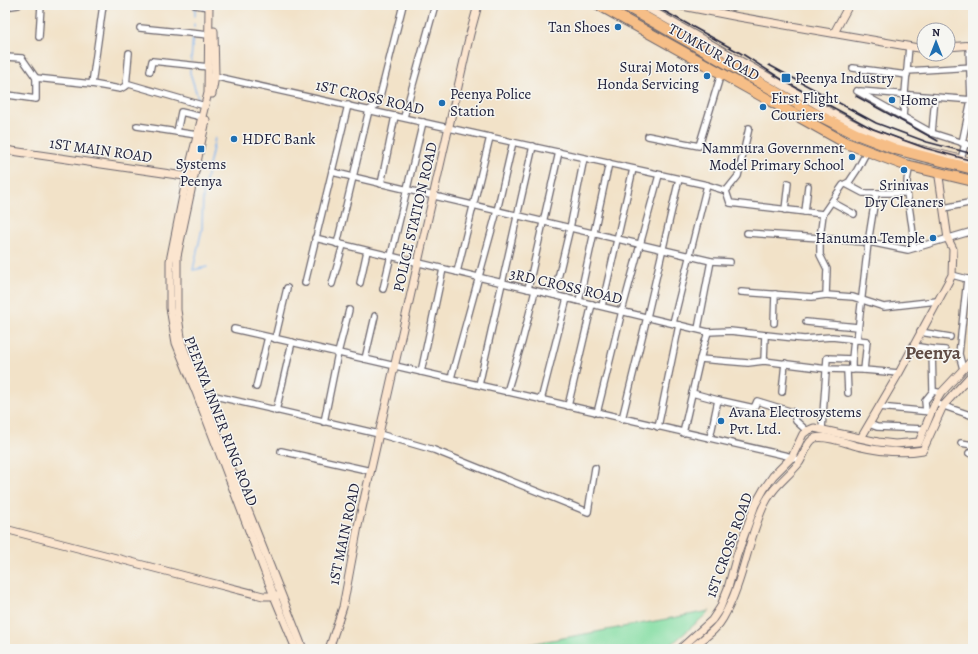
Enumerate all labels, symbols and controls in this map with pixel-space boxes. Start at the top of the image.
place label: Tan Shoes [548,17,610,37]
street label: TUMKUR ROAD [665,19,763,85]
marker: Tan Shoes [613,22,623,32]
north arrow [916,22,956,62]
text: N [932,25,940,40]
place label: Suraj Motors Honda Servicing [597,57,699,94]
place label: Peenya Industry [795,68,894,88]
marker: Suraj Motors Honda Servicing [702,71,712,81]
marker: Peenya Industry [780,72,792,84]
street label: 1ST CROSS ROAD [314,75,426,119]
place label: Peenya Police Station [450,84,531,121]
place label: First Flight Couriers [771,88,838,125]
place label: Home [900,90,938,110]
marker: Home [887,95,897,105]
marker: Peenya Police Station [437,98,447,108]
marker: First Flight Couriers [758,102,768,112]
place label: HDFC Bank [242,129,316,149]
street label: 1ST MAIN ROAD [48,133,154,167]
marker: HDFC Bank [229,134,239,144]
place label: Nammura Government Model Primary School [701,138,844,175]
street label: POLICE STATION ROAD [388,140,442,294]
marker: Systems Peenya [196,144,206,154]
marker: Nammura Government Model Primary School [847,152,857,162]
place label: Systems Peenya [176,154,226,191]
marker: Srinivas Dry Cleaners [899,165,909,175]
place label: Srinivas Dry Cleaners [864,175,944,212]
place label: Hanuman Temple [815,228,925,248]
marker: Hanuman Temple [928,233,938,243]
street label: 3RD CROSS ROAD [508,263,624,309]
street label: PEENYA INNER RING ROAD [179,333,263,509]
district label: Peenya [905,340,962,366]
place label: Avana Electrosystems Pvt. Ltd. [728,402,862,439]
marker: Avana Electrosystems Pvt. Ltd. [716,416,726,426]
street label: 1ST MAIN ROAD [323,481,365,587]
street label: 1ST CROSS ROAD [701,490,757,600]

